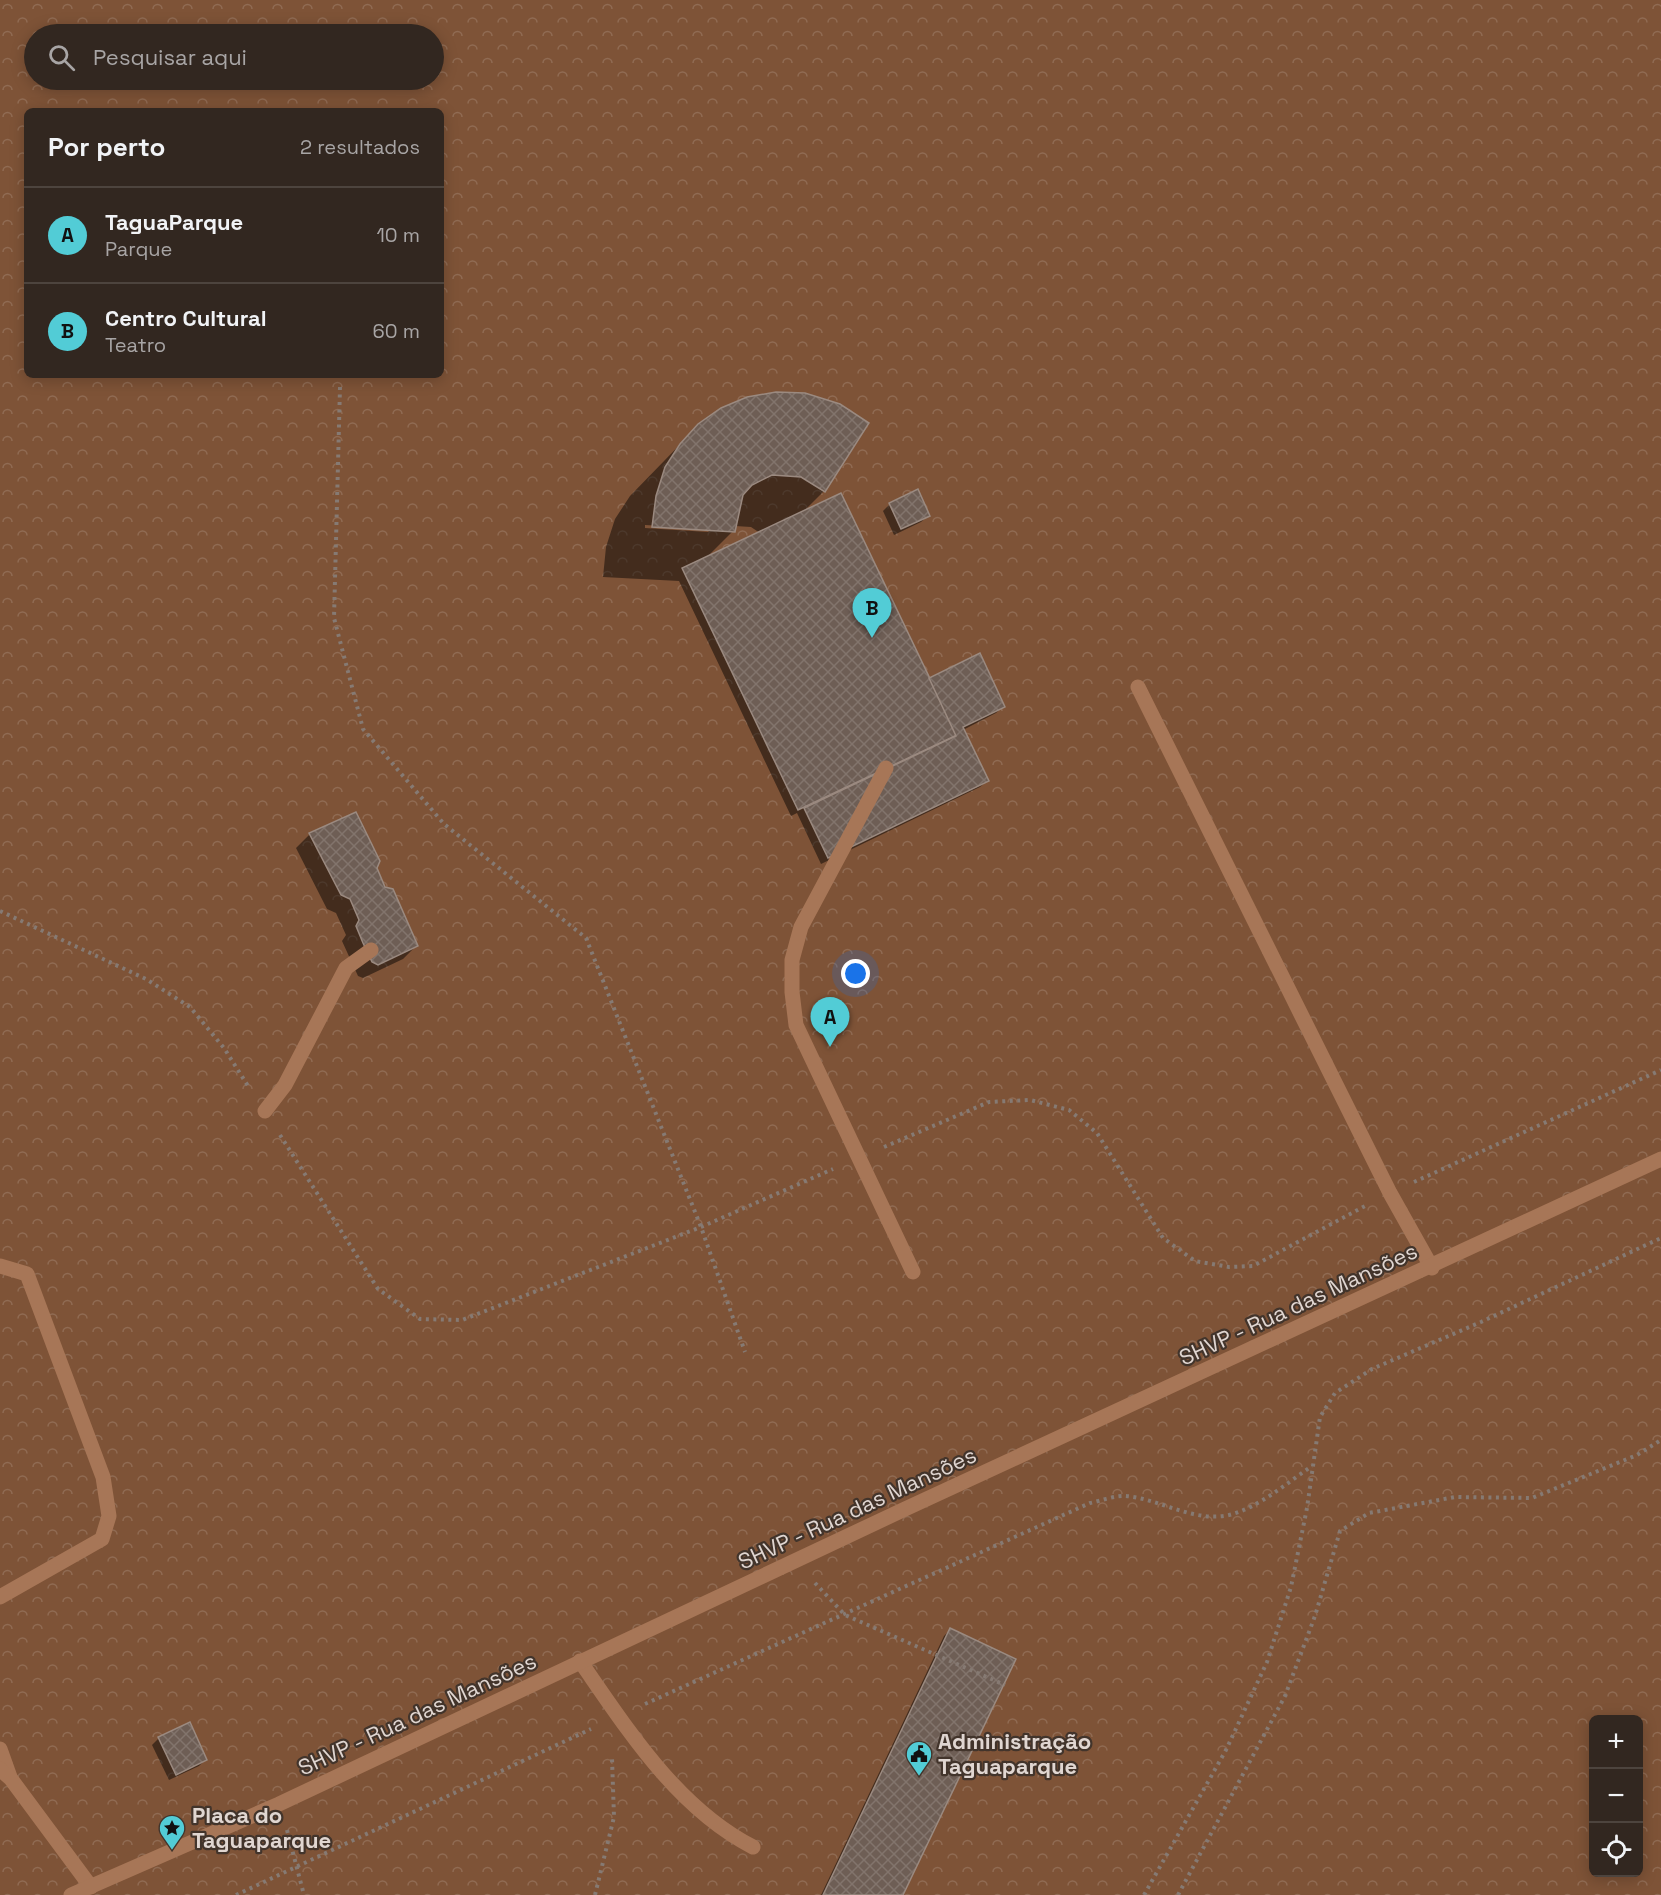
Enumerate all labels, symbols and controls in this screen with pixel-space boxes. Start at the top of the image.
search box [24,24,444,90]
icon: search [45,41,78,74]
text: Pesquisar aqui [93,43,247,71]
text: Por perto [48,130,165,164]
text: 2 resultados [300,134,420,160]
text: TaguaParque [105,208,243,236]
text: A [61,222,74,248]
text: 10 m [376,222,420,248]
text: Parque [105,236,172,262]
text: Centro Cultural [105,304,267,332]
text: B [61,318,74,344]
text: 60 m [373,318,420,344]
text: Teatro [105,332,166,358]
pin: B [852,588,892,638]
your location [841,959,870,988]
pin: A [810,998,850,1047]
street label: SHVP - Rua das Mansões [1175,1236,1421,1372]
street label: SHVP - Rua das Mansões [734,1440,980,1576]
street label: SHVP - Rua das Mansões [294,1646,540,1782]
map controls [1589,1715,1643,1877]
button: + [1589,1715,1643,1769]
place label: Administração Taguaparque [938,1727,1091,1780]
public building icon: Administração Taguaparque [904,1739,934,1777]
button: − [1589,1769,1643,1823]
place label: Placa do Taguaparque [192,1801,331,1854]
place icon: Placa do Taguaparque [157,1813,187,1851]
button: locate [1589,1823,1643,1877]

